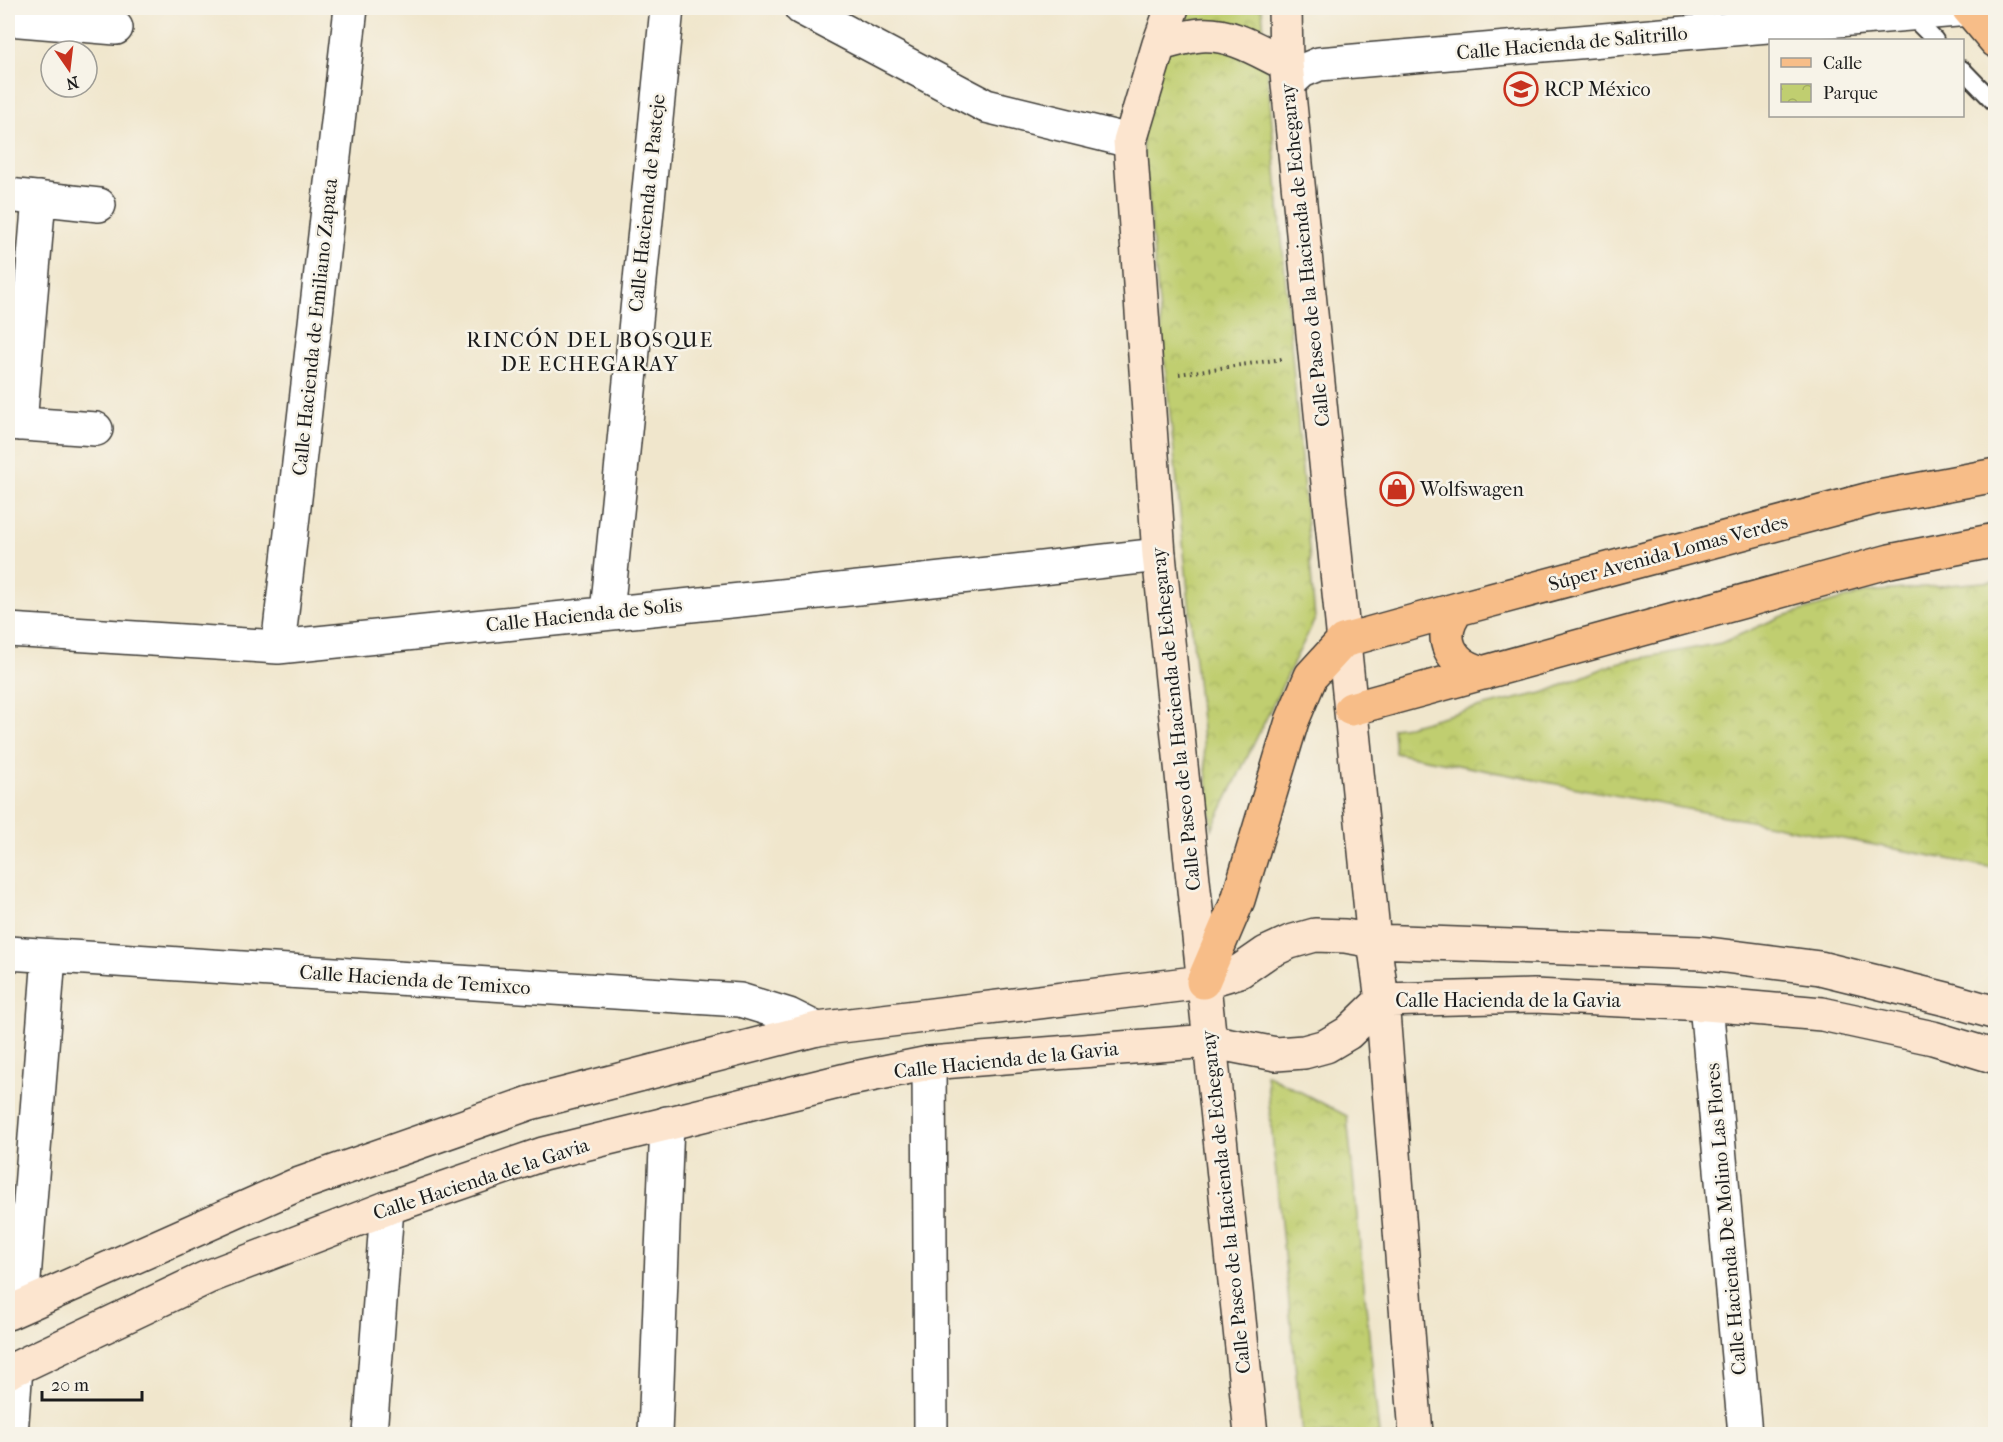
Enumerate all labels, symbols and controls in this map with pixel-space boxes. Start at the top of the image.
street label: Calle Hacienda de Salitrillo [1455,21,1689,65]
north arrow [39,39,99,99]
legend [1769,39,1964,117]
text: Calle [1823,53,1862,74]
school or university icon: RCP México [1503,71,1539,107]
text: N [63,72,81,94]
place label: RCP México [1544,78,1651,101]
street label: Calle Paseo de la Hacienda de Echegaray [1275,81,1334,428]
text: Parque [1823,83,1878,104]
street label: Calle Hacienda de Pasteje [624,93,670,313]
street label: Calle Hacienda de Emiliano Zapata [288,176,342,477]
district label: RINCÓN DEL BOSQUE DE ECHEGARAY [466,327,714,376]
shop icon: Wolfswagen [1379,471,1415,507]
place label: Wolfswagen [1419,478,1524,501]
street label: Súper Avenida Lomas Verdes [1546,510,1790,596]
street label: Calle Paseo de la Hacienda de Echegaray [1146,545,1205,892]
street label: Calle Hacienda de Solis [485,593,683,637]
street label: Calle Hacienda de Temixco [299,960,531,1000]
street label: Calle Hacienda de la Gavia [1395,989,1622,1012]
street label: Calle Paseo de la Hacienda de Echegaray [1196,1028,1255,1375]
street label: Calle Hacienda de la Gavia [893,1037,1120,1083]
street label: Calle Hacienda De Molino Las Flores [1701,1062,1751,1376]
street label: Calle Hacienda de la Gavia [370,1133,593,1225]
scale bar [42,1364,142,1402]
text: 20 m [51,1375,89,1396]

